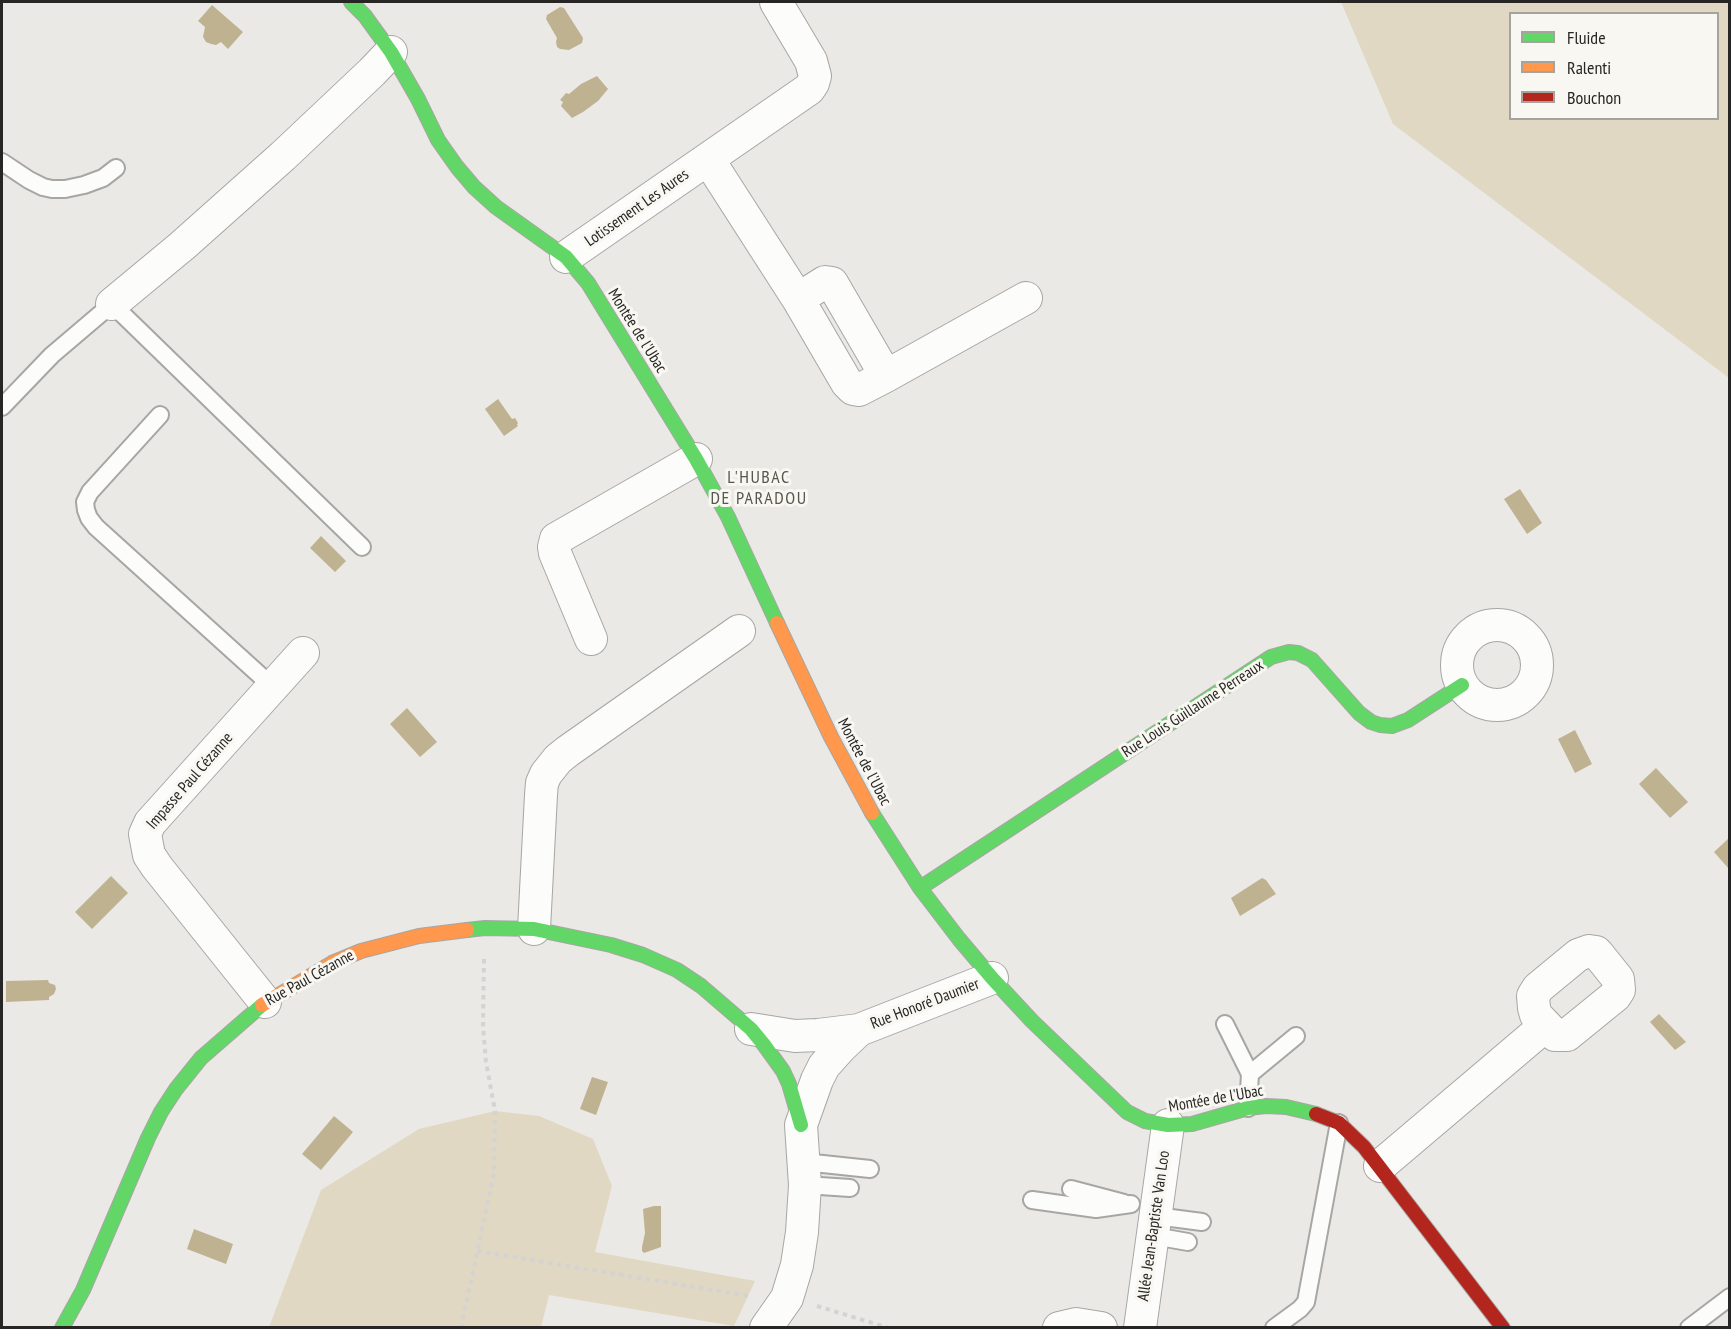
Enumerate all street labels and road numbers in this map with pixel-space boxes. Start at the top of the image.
street label: Lotissement Les Aures [581,165,693,251]
street label: Montée de l'Ubac [603,285,671,377]
street label: Rue Louis Guillaume Perreaux [1119,656,1267,762]
street label: Montée de l'Ubac [833,715,895,809]
street label: Impasse Paul Cézanne [143,729,237,833]
street label: Rue Paul Cézanne [262,946,358,1010]
street label: Rue Honoré Daumier [868,974,982,1034]
street label: Montée de l'Ubac [1167,1081,1265,1117]
street label: Allée Jean-Baptiste Van Loo [1134,1149,1174,1303]

